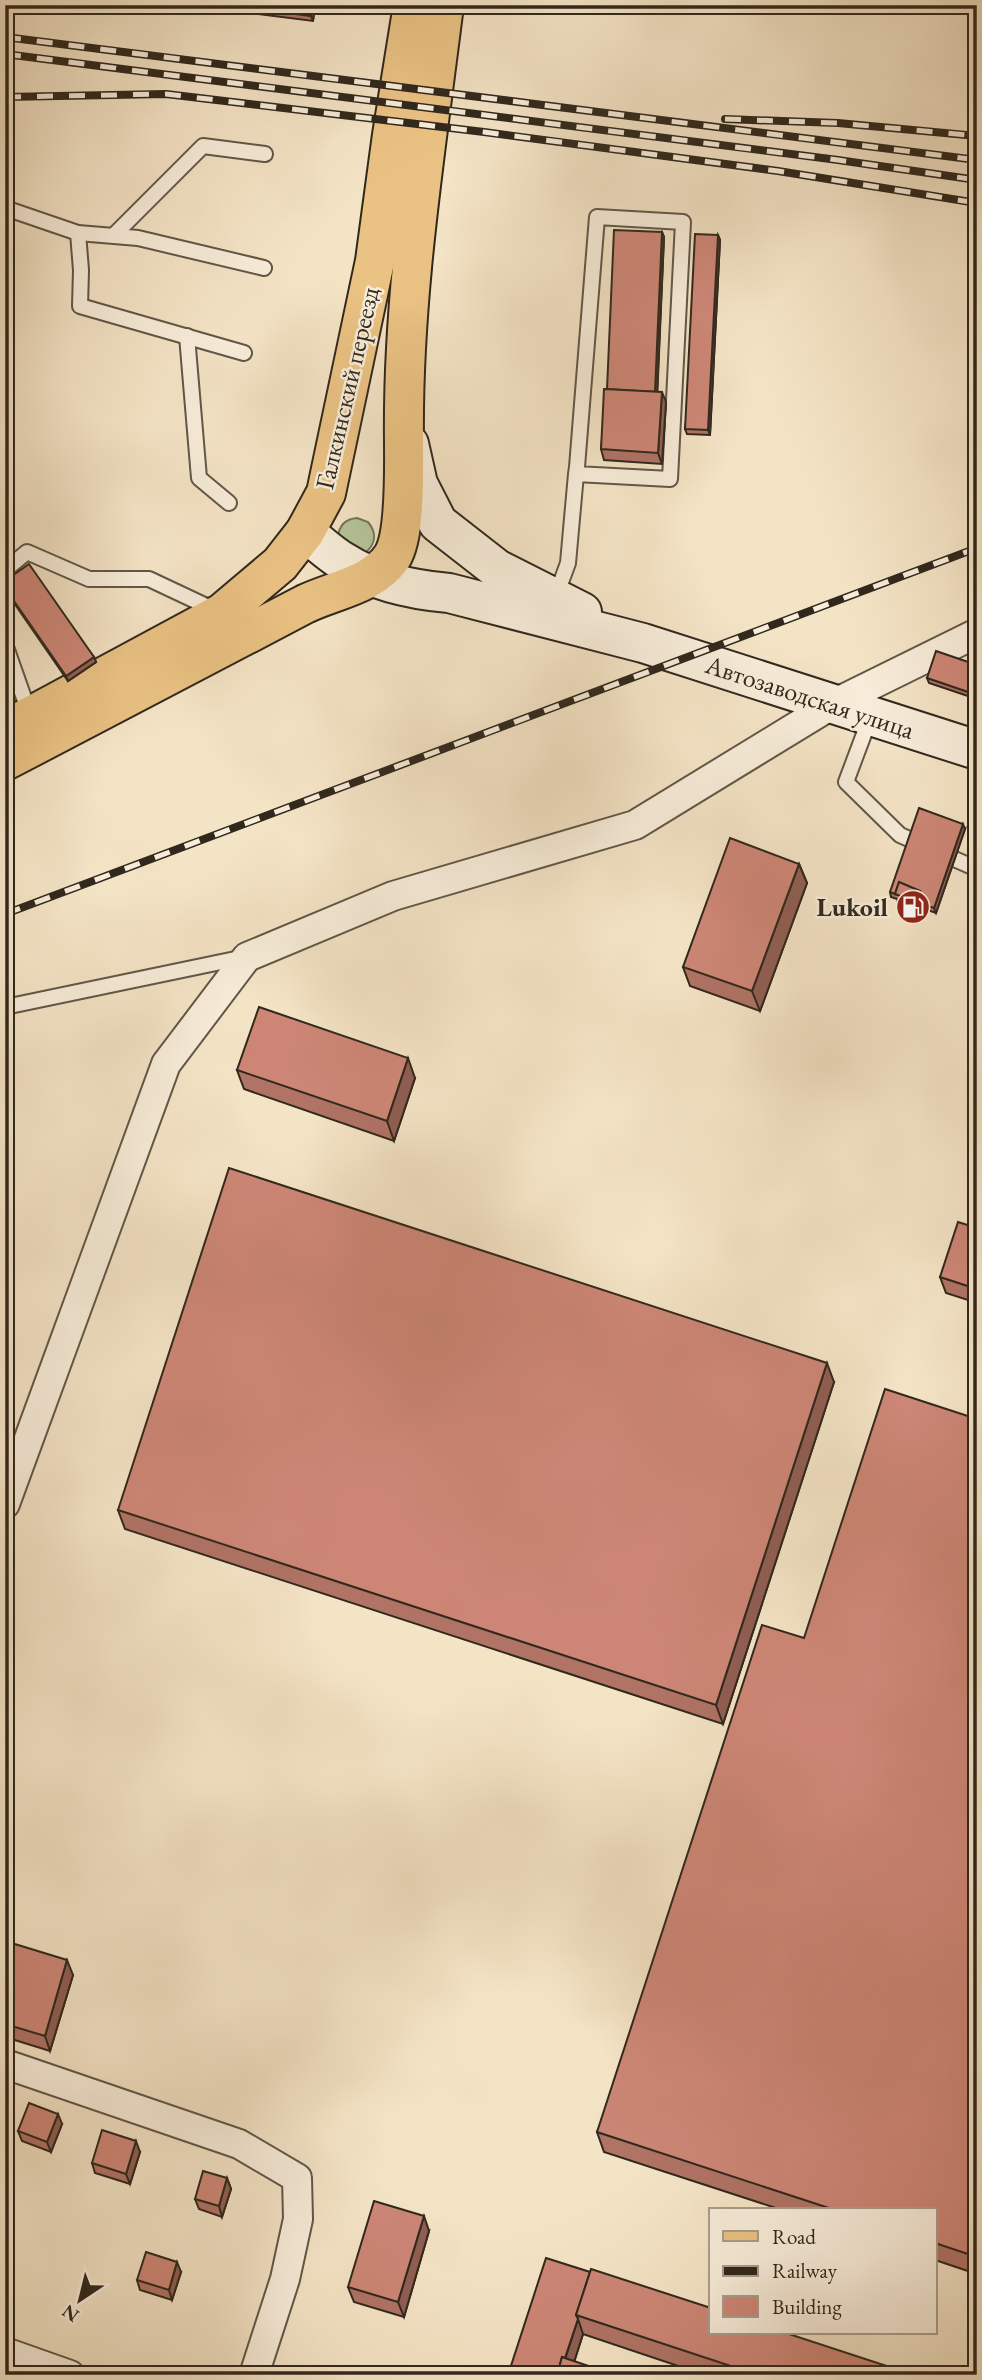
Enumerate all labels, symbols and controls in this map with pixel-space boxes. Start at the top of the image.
street label: Галкинский переезд [307,283,387,492]
street label: Автозаводская улица [700,647,919,747]
fuel station icon: Lukoil [894,888,932,926]
place label: Lukoil [817,890,888,924]
legend [709,2208,936,2334]
text: Road [772,2223,816,2250]
text: Railway [772,2257,838,2284]
north arrow [46,2264,116,2334]
text: Building [772,2293,842,2320]
text: N [57,2299,84,2328]

